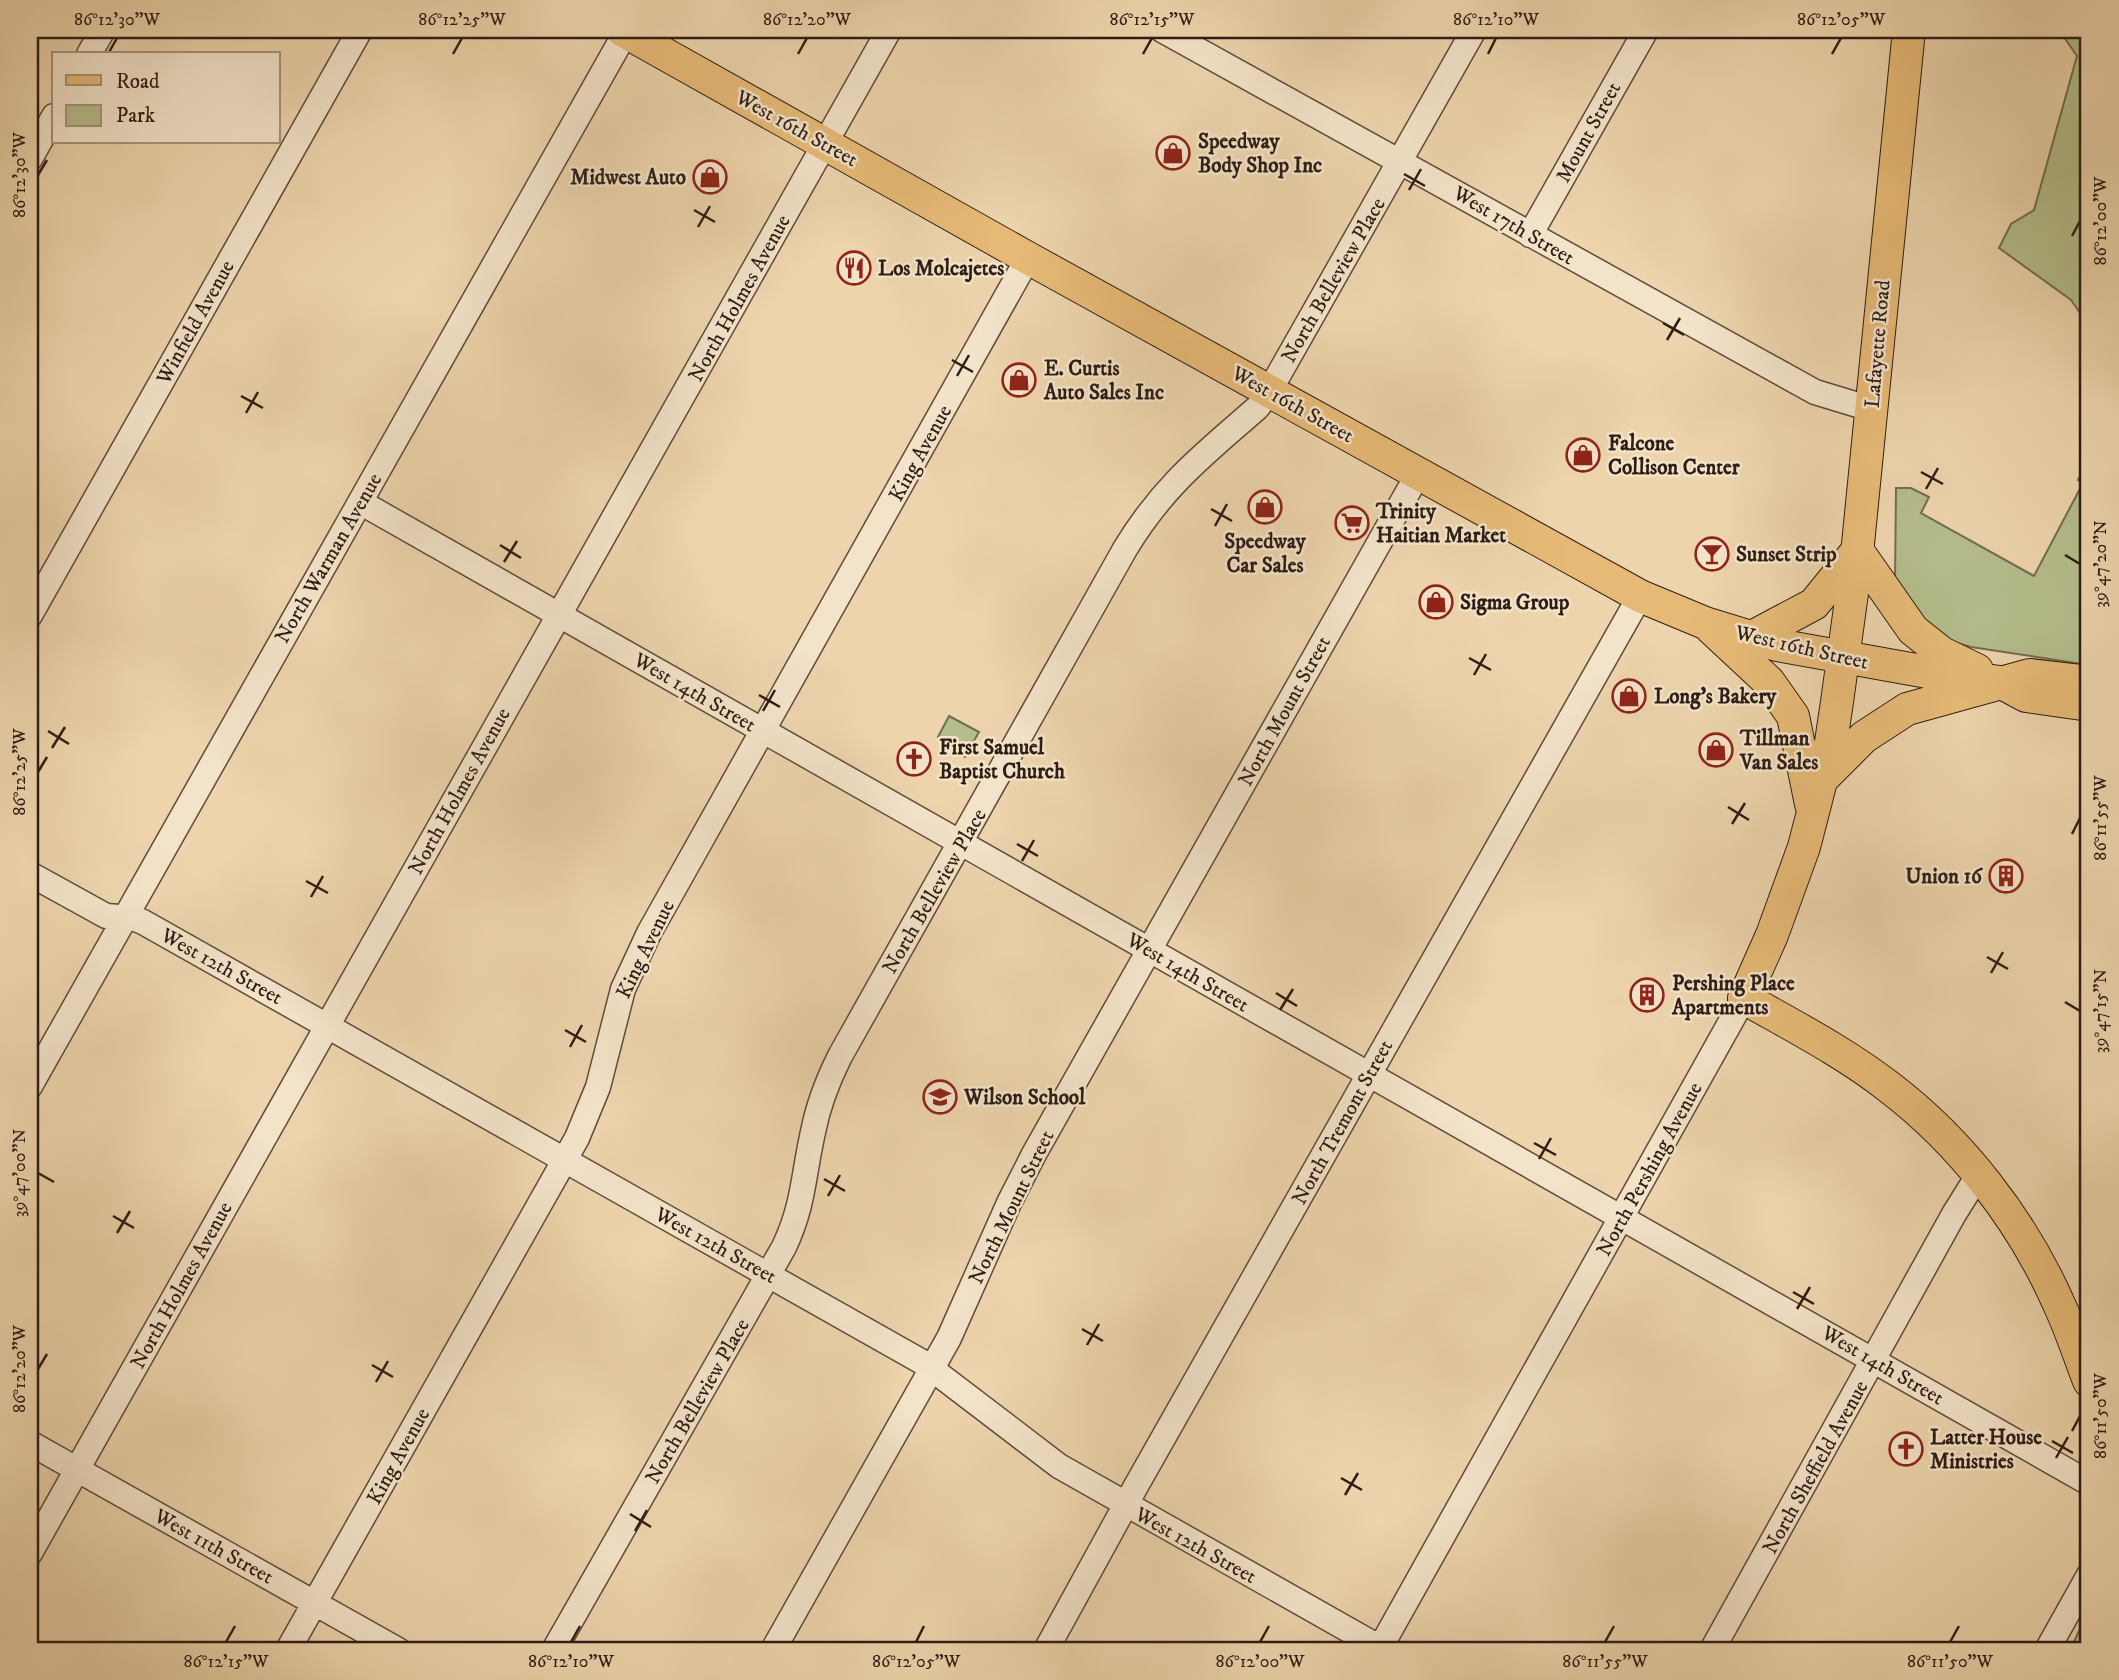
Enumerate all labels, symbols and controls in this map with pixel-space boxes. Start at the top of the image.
text: 86°12'30"W [74,9,161,31]
text: 86°12'25"W [418,9,506,31]
text: 86°12'20"W [763,9,852,31]
text: 86°12'15"W [1109,9,1195,31]
text: 86°12'10"W [1453,9,1539,31]
text: 86°12'05"W [1797,9,1886,31]
legend [52,52,280,144]
text: Road [116,69,160,95]
street label: Mount Street [1551,77,1627,187]
street label: West 16th Street [730,84,862,173]
text: Park [116,103,156,129]
place label: Speedway Body Shop Inc [1198,129,1322,179]
text: 86°12'30"W [9,131,31,218]
shop icon: Speedway Body Shop Inc [1154,134,1192,172]
shop icon: Midwest Auto [691,158,729,196]
place label: Midwest Auto [570,165,686,191]
text: 86°12'00"W [2090,176,2112,265]
street label: West 17th Street [1447,180,1579,271]
street label: North Belleview Place [1276,193,1392,368]
street label: North Holmes Avenue [683,210,797,387]
restaurant icon: Los Molcajetes [835,249,873,287]
street label: Winfield Avenue [151,256,241,390]
place label: Los Molcajetes [878,256,1004,283]
street label: Lafayette Road [1859,279,1897,409]
place label: E. Curtis Auto Sales Inc [1043,356,1164,406]
street label: West 16th Street [1226,360,1358,449]
shop icon: E. Curtis Auto Sales Inc [1000,361,1038,399]
street label: King Avenue [884,400,958,506]
place label: Falcone Collison Center [1608,431,1741,481]
shop icon: Falcone Collison Center [1564,436,1602,474]
street label: North Warman Avenue [269,468,388,648]
shop icon: Speedway Car Sales [1246,488,1284,526]
place label: Trinity Haitian Market [1375,499,1506,549]
supermarket icon: Trinity Haitian Market [1333,504,1371,542]
text: 39°47'20"N [2090,520,2112,608]
place label: Speedway Car Sales [1224,529,1307,579]
bar icon: Sunset Strip [1693,535,1731,573]
place label: Sunset Strip [1736,542,1837,568]
shop icon: Sigma Group [1417,583,1455,621]
place label: Sigma Group [1460,590,1570,616]
street label: West 16th Street [1732,620,1871,676]
street label: North Mount Street [1233,631,1337,791]
street label: West 14th Street [628,647,761,738]
shop icon: Long's Bakery [1610,677,1648,715]
place label: Long's Bakery [1654,684,1777,710]
street label: North Holmes Avenue [403,703,517,880]
place label: Tillman Van Sales [1739,726,1818,776]
text: 86°12'25"W [9,728,31,816]
shop icon: Tillman Van Sales [1697,731,1735,769]
place label: First Samuel Baptist Church [939,735,1066,785]
church icon: First Samuel Baptist Church [895,740,933,778]
text: 86°11'55"W [2090,775,2112,861]
street label: North Belleview Place [877,804,993,979]
building icon: Union 16 [1987,857,2025,895]
place label: Union 16 [1906,864,1983,890]
street label: King Avenue [611,896,681,1003]
street label: West 12th Street [155,922,287,1011]
street label: West 14th Street [1121,927,1254,1018]
text: 39°47'15"N [2090,969,2112,1053]
place label: Pershing Place Apartments [1671,971,1795,1021]
building icon: Pershing Place Apartments [1628,976,1666,1014]
street label: North Tremont Street [1287,1035,1399,1210]
school or university icon: Wilson School [921,1078,959,1116]
street label: North Pershing Avenue [1591,1078,1709,1261]
place label: Wilson School [963,1085,1086,1111]
street label: North Mount Street [963,1126,1061,1289]
text: 39°47'00"N [9,1129,31,1217]
street label: North Holmes Avenue [125,1197,239,1374]
street label: West 12th Street [649,1201,781,1290]
street label: North Belleview Place [640,1314,756,1489]
street label: West 14th Street [1816,1320,1949,1411]
text: 86°12'20"W [9,1324,31,1413]
text: 86°11'50"W [2090,1372,2112,1459]
street label: North Sheffield Avenue [1757,1376,1875,1559]
street label: King Avenue [362,1403,436,1509]
place label: Latter House Ministries [1930,1425,2042,1475]
church icon: Latter House Ministries [1887,1430,1925,1468]
street label: West 12th Street [1129,1501,1261,1590]
street label: West 11th Street [148,1503,278,1590]
text: 86°12'15"W [183,1651,269,1673]
text: 86°12'10"W [528,1651,614,1673]
text: 86°12'05"W [872,1651,961,1673]
text: 86°12'00"W [1216,1651,1305,1673]
text: 86°11'55"W [1562,1651,1648,1673]
text: 86°11'50"W [1907,1651,1994,1673]

